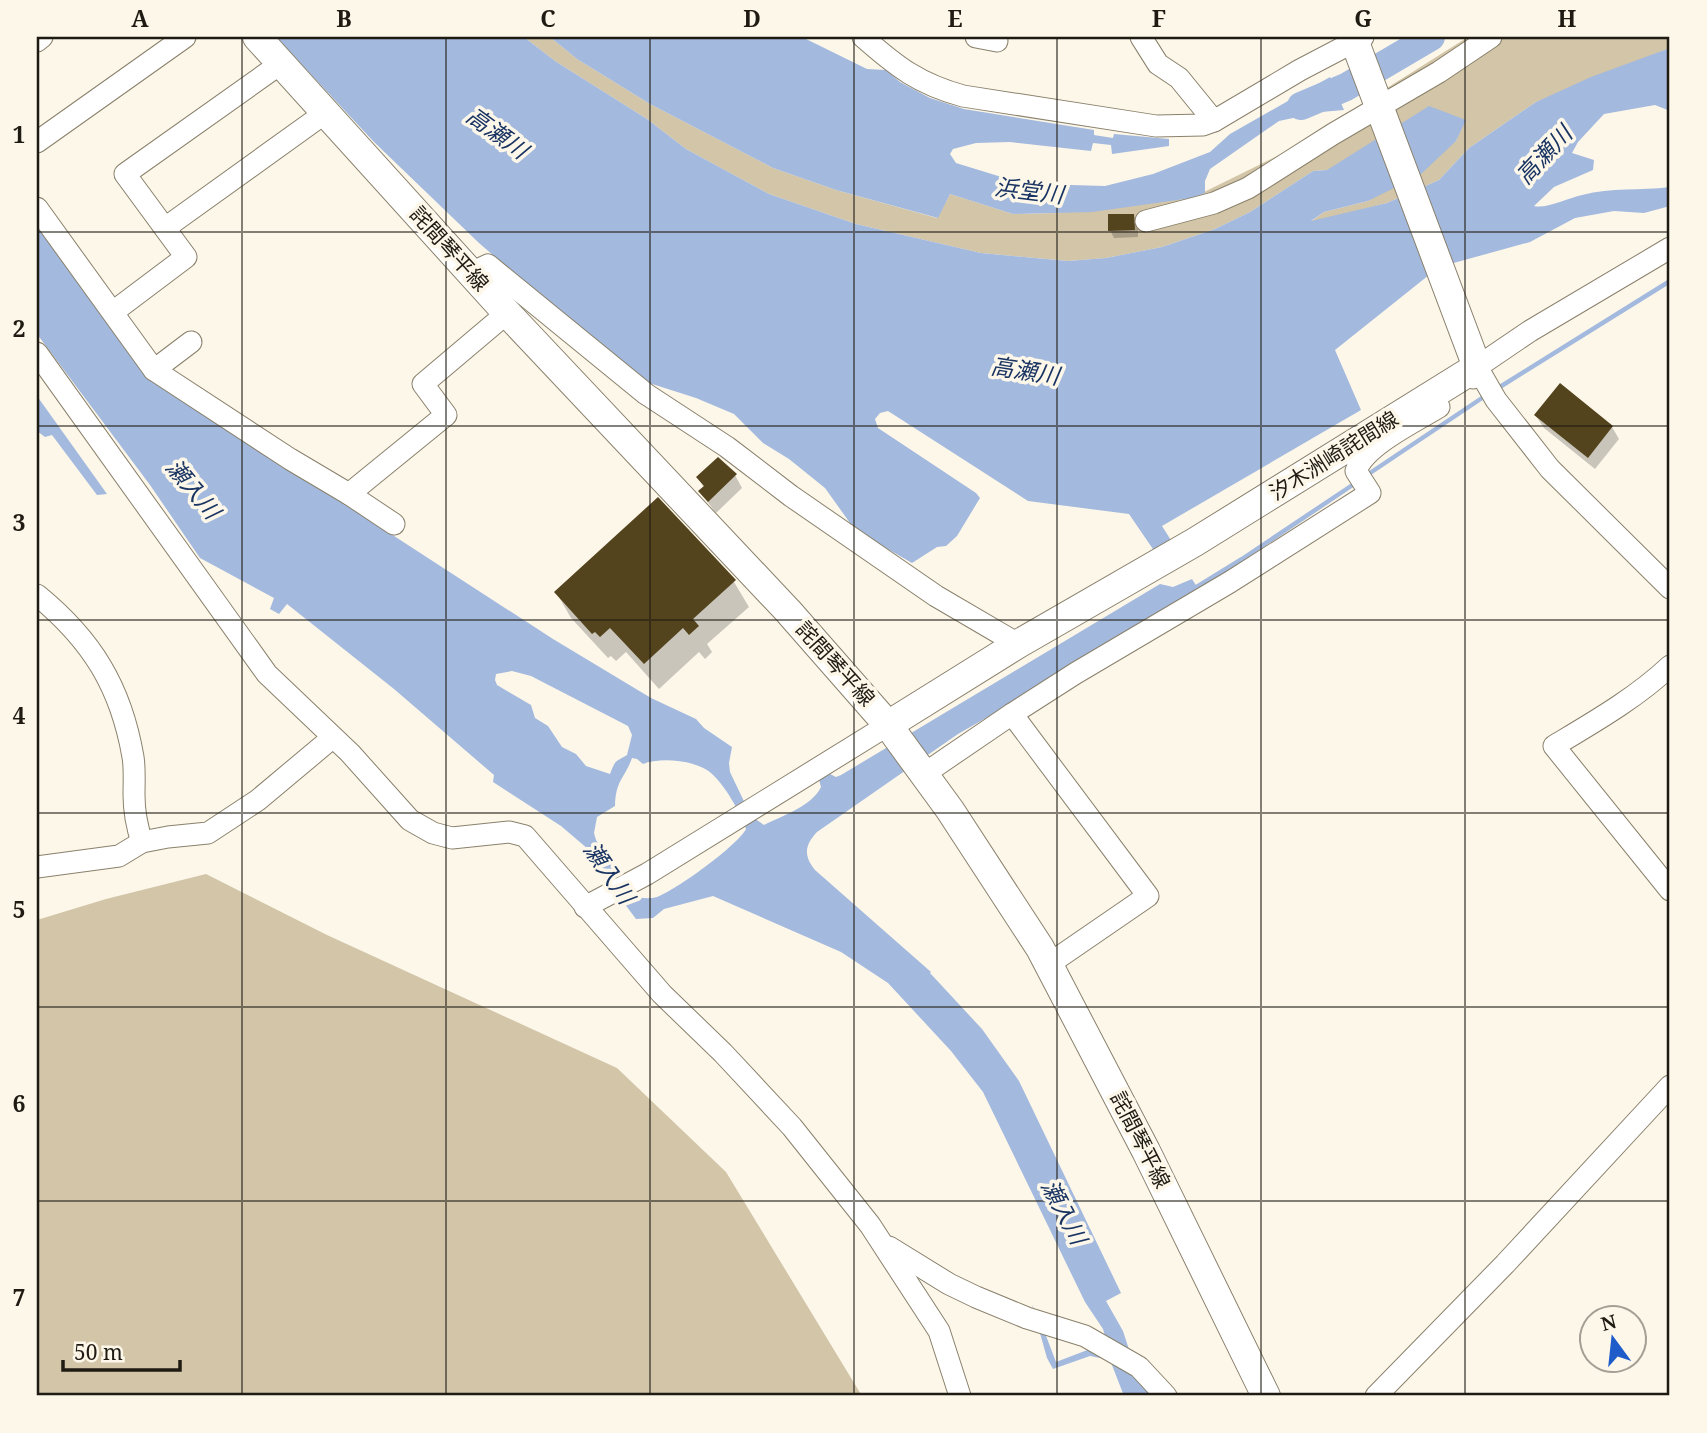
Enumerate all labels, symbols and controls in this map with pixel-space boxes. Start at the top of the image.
text: A [131,2,149,34]
text: B [336,2,352,34]
text: C [540,2,556,34]
text: D [743,2,761,34]
text: E [947,2,963,34]
text: F [1152,2,1166,34]
text: G [1354,2,1372,34]
text: H [1558,2,1577,34]
water label: 高瀬川 [460,99,537,167]
water label: 高瀬川 [1508,116,1581,190]
text: 1 [13,118,26,150]
water label: 浜堂川 [993,170,1068,210]
street label: 詫間琴平線 [404,200,495,297]
text: 2 [13,312,26,344]
water label: 高瀬川 [989,349,1065,392]
street label: 汐木洲崎詫間線 [1264,404,1403,506]
water label: 瀬入川 [159,452,230,527]
text: 3 [13,506,26,538]
street label: 詫間琴平線 [790,615,881,712]
text: 4 [13,699,26,731]
water label: 瀬入川 [577,835,644,912]
text: 5 [13,893,26,925]
street label: 詫間琴平線 [1105,1086,1177,1193]
text: 6 [13,1087,26,1119]
water label: 瀬入川 [1035,1174,1097,1252]
text: 7 [13,1281,26,1313]
north arrow [1578,1304,1648,1374]
text: N [1598,1308,1619,1337]
scale bar [63,1328,180,1372]
text: 50 m [74,1338,123,1366]

